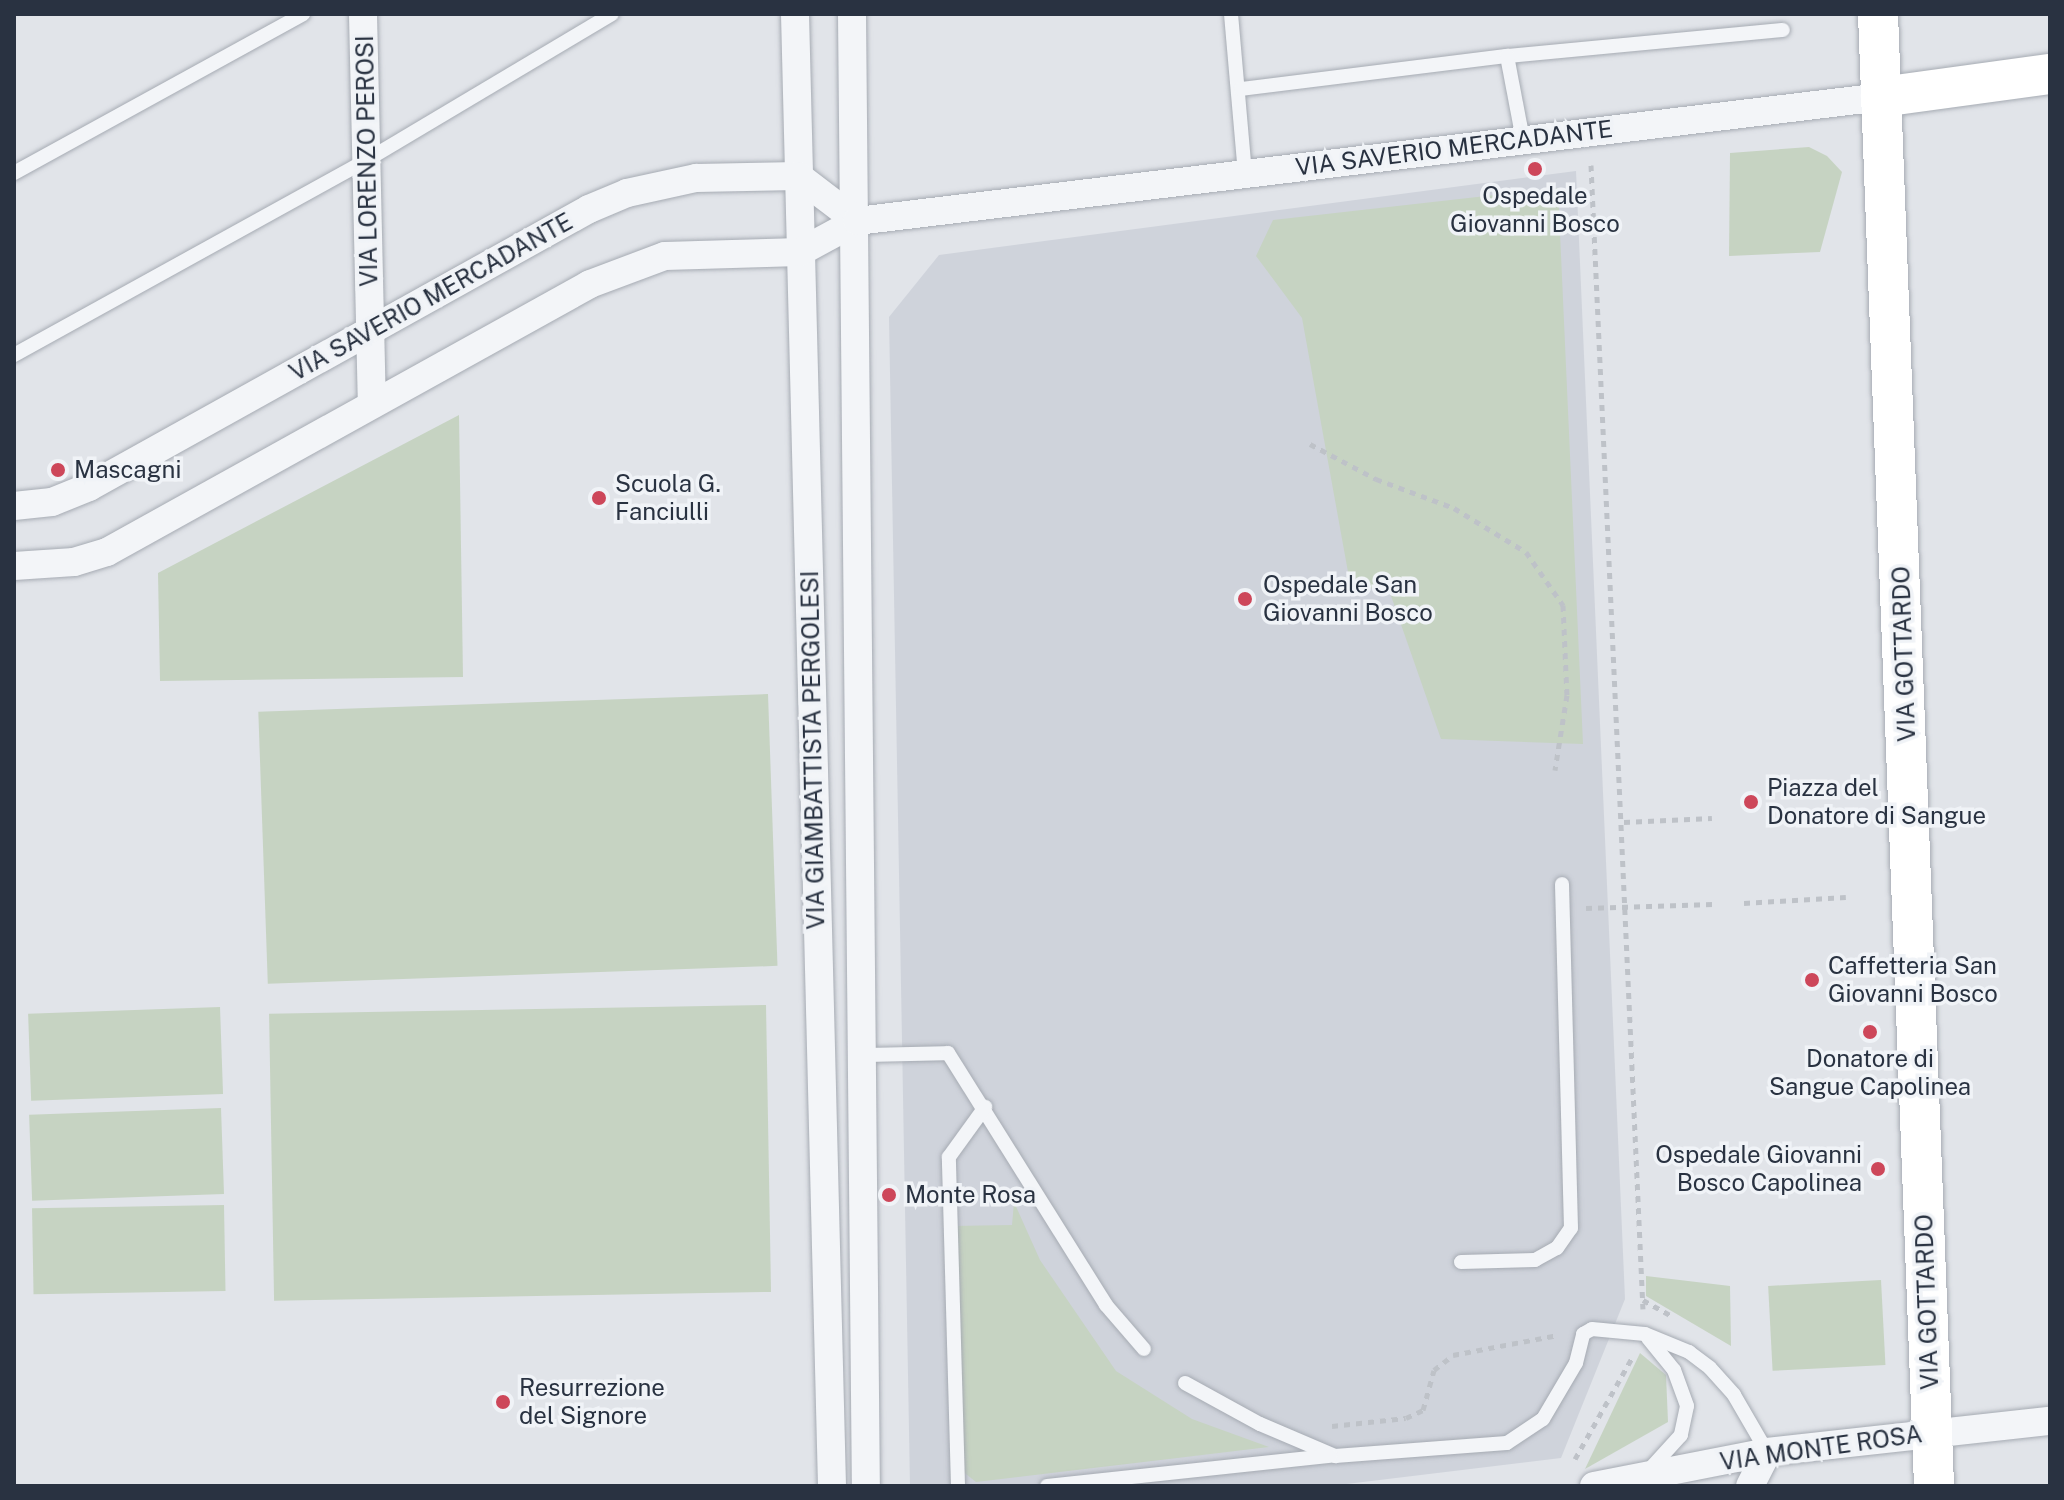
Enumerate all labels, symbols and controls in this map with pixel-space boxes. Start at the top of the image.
street label: VIA LORENZO PEROSI [350,35,384,287]
street label: VIA SAVERIO MERCADANTE [1294,114,1614,182]
marker: Ospedale Giovanni Bosco [1526,160,1544,178]
place label: Ospedale Giovanni Bosco [1450,182,1620,238]
street label: VIA SAVERIO MERCADANTE [284,207,578,387]
place label: Mascagni [74,456,181,484]
marker: Mascagni [49,461,67,479]
place label: Scuola G. Fanciulli [615,470,721,526]
marker: Scuola G. Fanciulli [590,489,608,507]
street label: VIA GOTTARDO [1887,566,1921,742]
street label: VIA GIAMBATTISTA PERGOLESI [795,570,831,930]
place label: Ospedale San Giovanni Bosco [1263,571,1433,627]
marker: Ospedale San Giovanni Bosco [1234,588,1256,610]
place label: Piazza del Donatore di Sangue [1767,774,1986,830]
marker: Piazza del Donatore di Sangue [1742,793,1760,811]
place label: Caffetteria San Giovanni Bosco [1828,952,1998,1008]
marker: Caffetteria San Giovanni Bosco [1803,971,1821,989]
marker: Donatore di Sangue Capolinea [1861,1023,1879,1041]
place label: Donatore di Sangue Capolinea [1769,1045,1971,1101]
place label: Ospedale Giovanni Bosco Capolinea [1655,1141,1862,1197]
marker: Ospedale Giovanni Bosco Capolinea [1869,1160,1887,1178]
place label: Monte Rosa [905,1181,1036,1209]
marker: Monte Rosa [880,1186,898,1204]
street label: VIA GOTTARDO [1910,1214,1944,1390]
place label: Resurrezione del Signore [519,1374,665,1430]
marker: Resurrezione del Signore [494,1393,512,1411]
street label: VIA MONTE ROSA [1718,1420,1924,1476]

